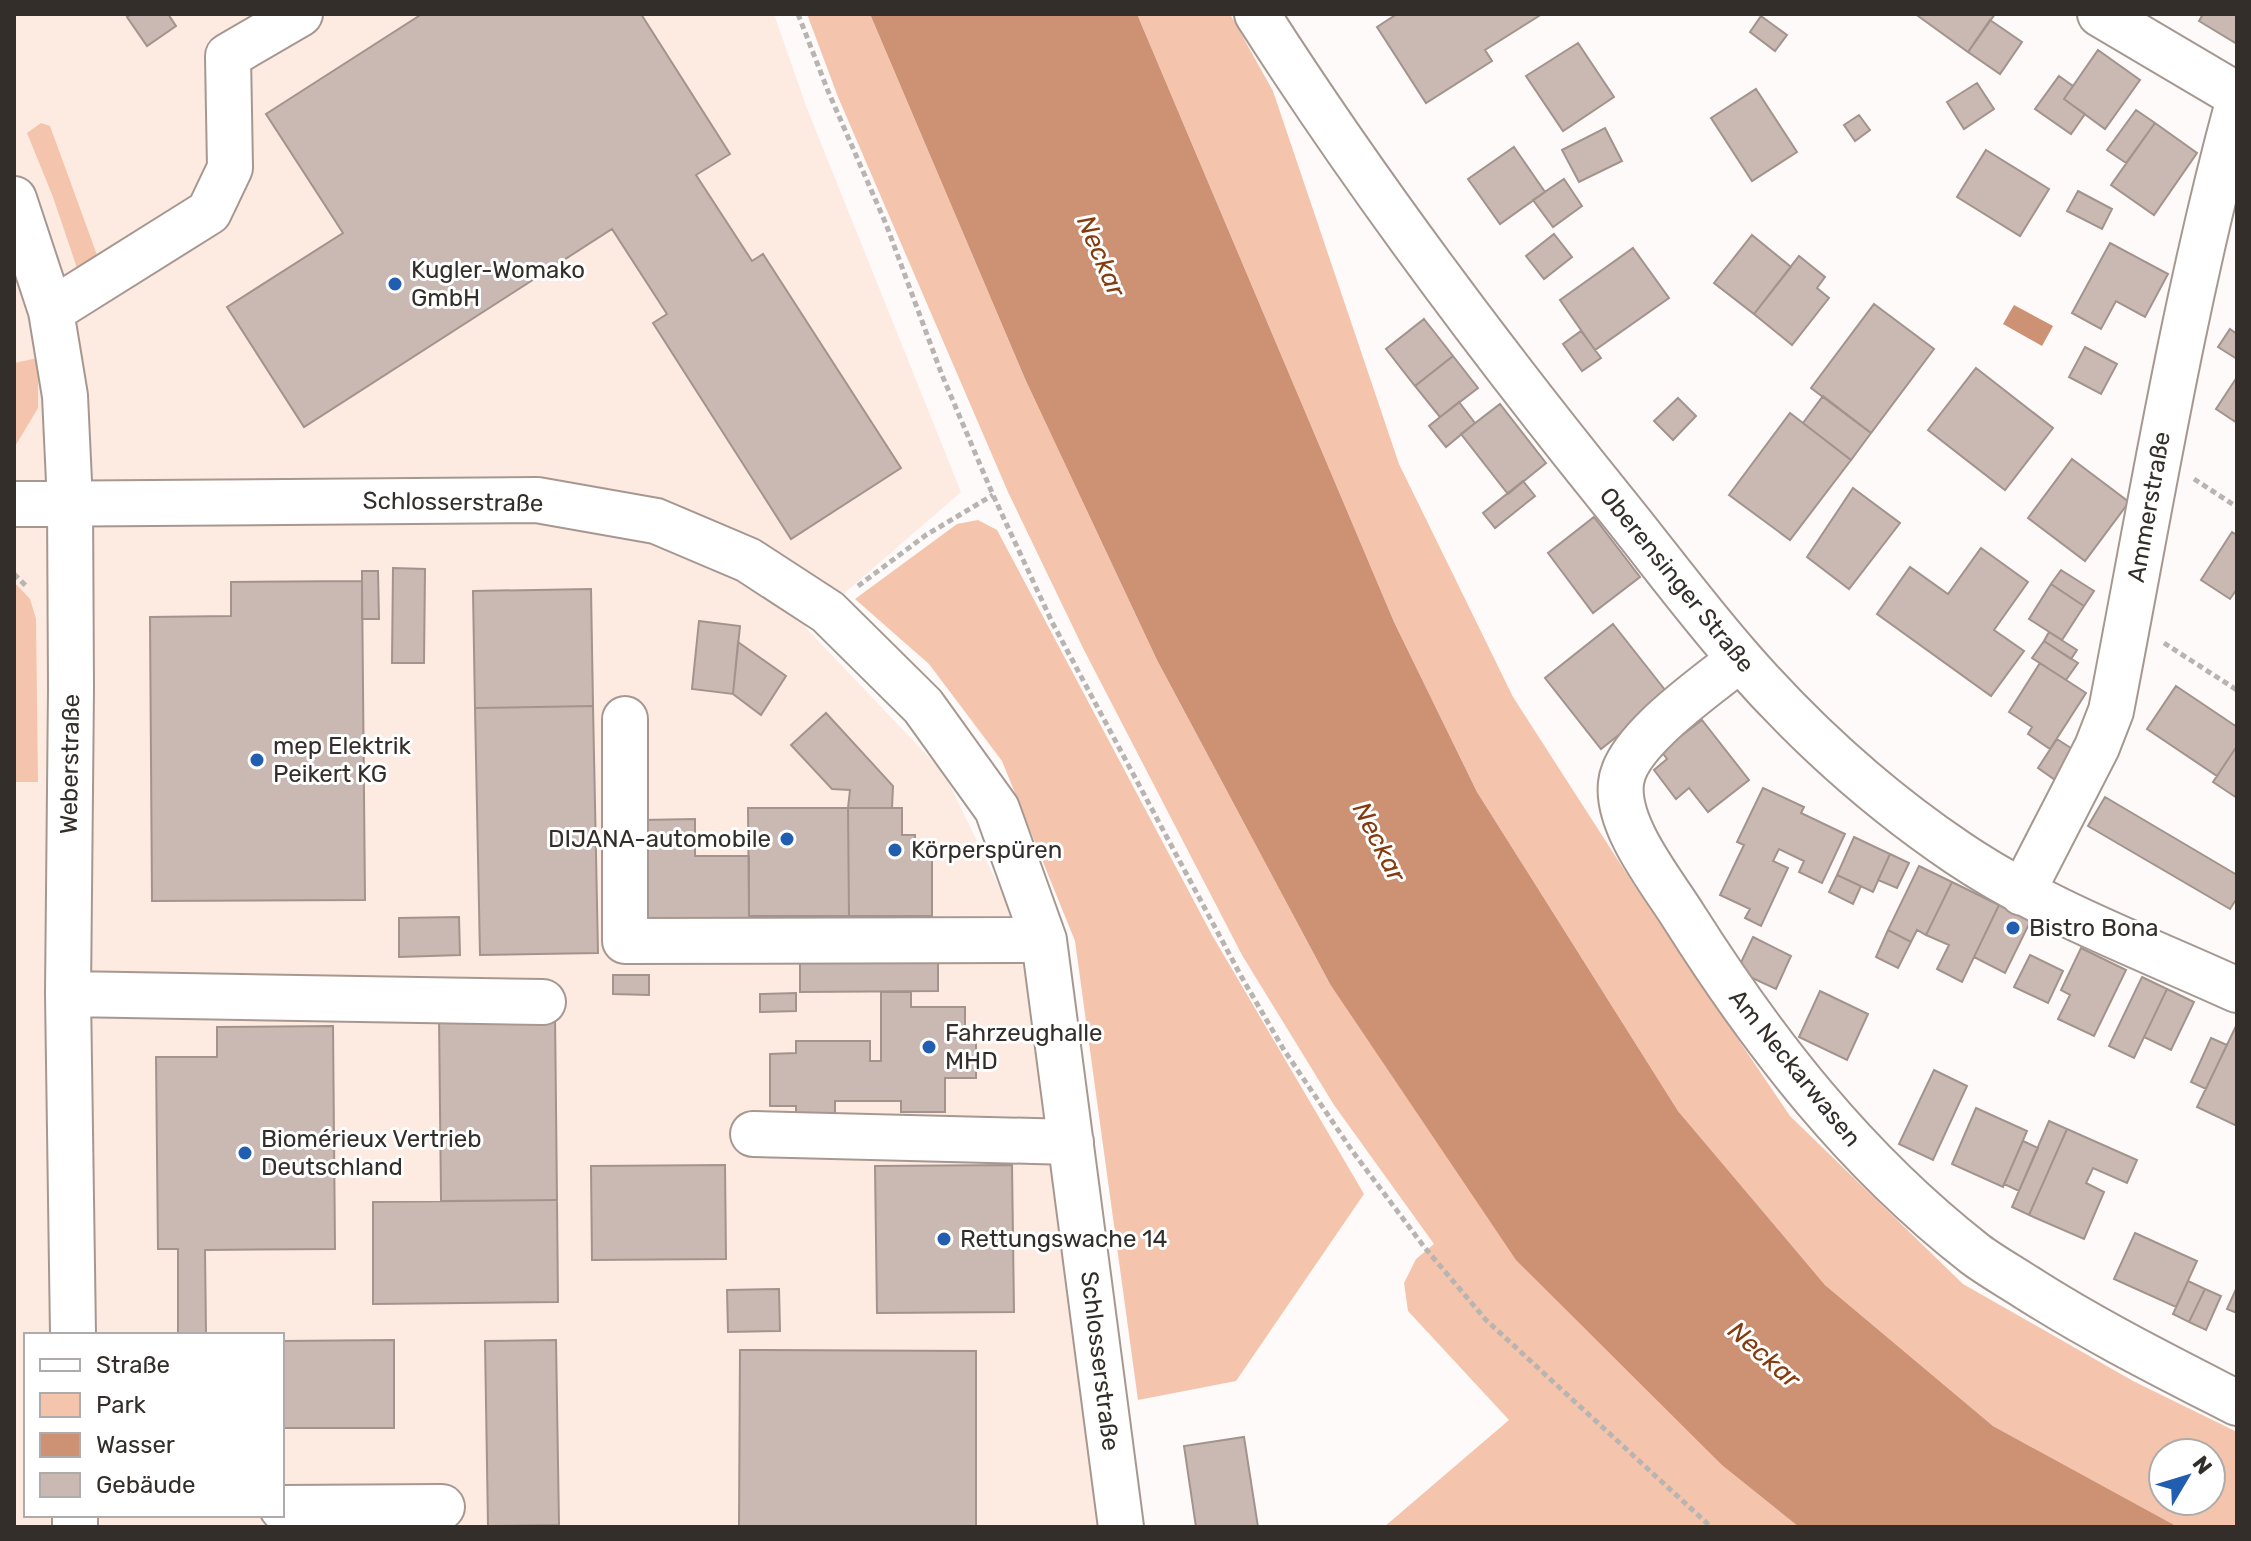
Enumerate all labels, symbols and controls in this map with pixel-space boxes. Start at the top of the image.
water label: Neckar [1070,211,1132,302]
place label: Kugler-Womako GmbH [411,256,585,312]
marker: Kugler-Womako GmbH [386,275,404,293]
street label: Ammerstraße [2122,429,2176,585]
street label: Oberensinger Straße [1594,482,1760,678]
street label: Schlosserstraße [362,486,544,518]
street label: Weberstraße [55,694,85,834]
place label: mep Elektrik Peikert KG [273,732,411,788]
marker: mep Elektrik Peikert KG [248,751,266,769]
water label: Neckar [1346,797,1413,888]
place label: DIJANA-automobile [548,825,771,853]
marker: DIJANA-automobile [778,830,796,848]
place label: Körperspüren [911,836,1062,864]
marker: Körperspüren [886,841,904,859]
place label: Bistro Bona [2029,914,2159,942]
marker: Bistro Bona [2004,919,2022,937]
street label: Am Neckarwasen [1723,984,1867,1152]
place label: Fahrzeughalle MHD [945,1019,1103,1075]
marker: Fahrzeughalle MHD [920,1038,938,1056]
place label: Biomérieux Vertrieb Deutschland [261,1125,481,1181]
marker: Biomérieux Vertrieb Deutschland [236,1144,254,1162]
place label: Rettungswache 14 [960,1225,1168,1253]
marker: Rettungswache 14 [935,1230,953,1248]
street label: Schlosserstraße [1075,1270,1125,1452]
water label: Neckar [1722,1315,1807,1395]
legend [24,1333,284,1517]
text: Straße [96,1351,170,1379]
text: Park [96,1391,147,1419]
text: Wasser [96,1431,175,1459]
north arrow [2147,1437,2227,1517]
text: N [2187,1450,2218,1480]
text: Gebäude [96,1471,195,1499]

